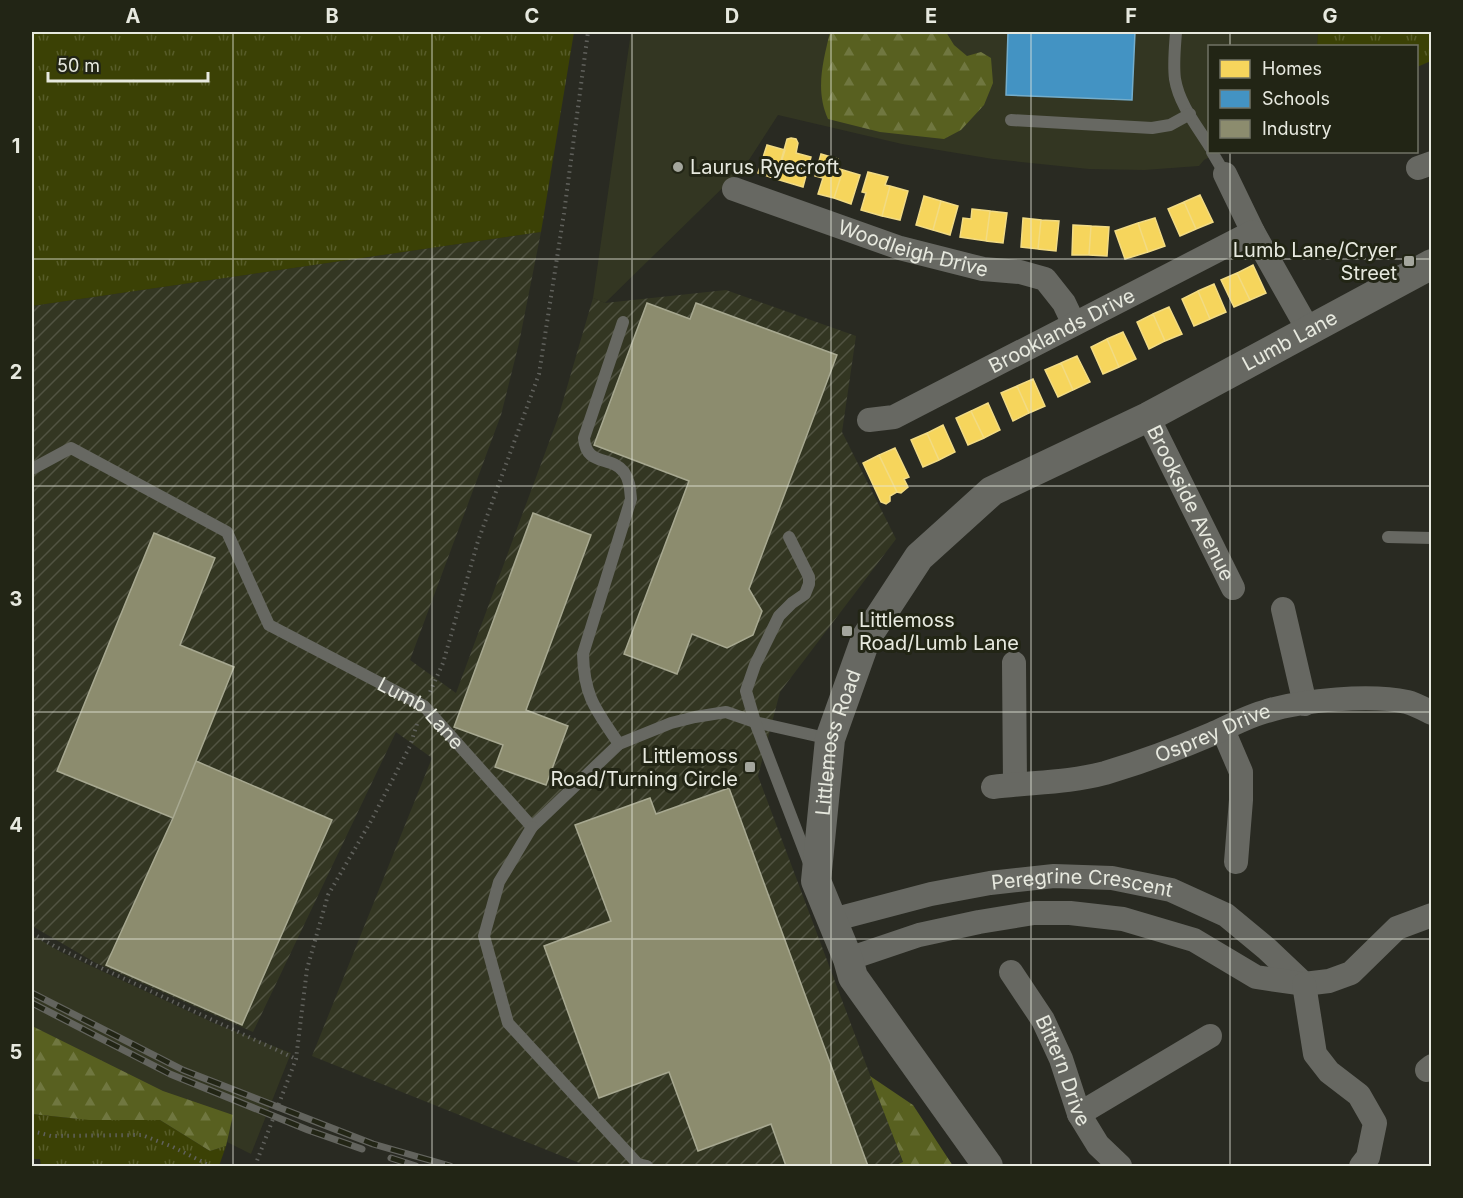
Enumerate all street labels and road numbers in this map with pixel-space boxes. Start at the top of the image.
street label: Woodleigh Drive [835,215,991,282]
street label: Brooklands Drive [985,283,1139,378]
street label: Lumb Lane [1238,305,1341,376]
street label: Brookside Avenue [1142,421,1239,585]
street label: Littlemoss Road [811,666,866,817]
street label: Lumb Lane [374,672,469,754]
street label: Osprey Drive [1152,699,1273,768]
street label: Peregrine Crescent [990,864,1175,902]
street label: Bittern Drive [1030,1011,1095,1130]

